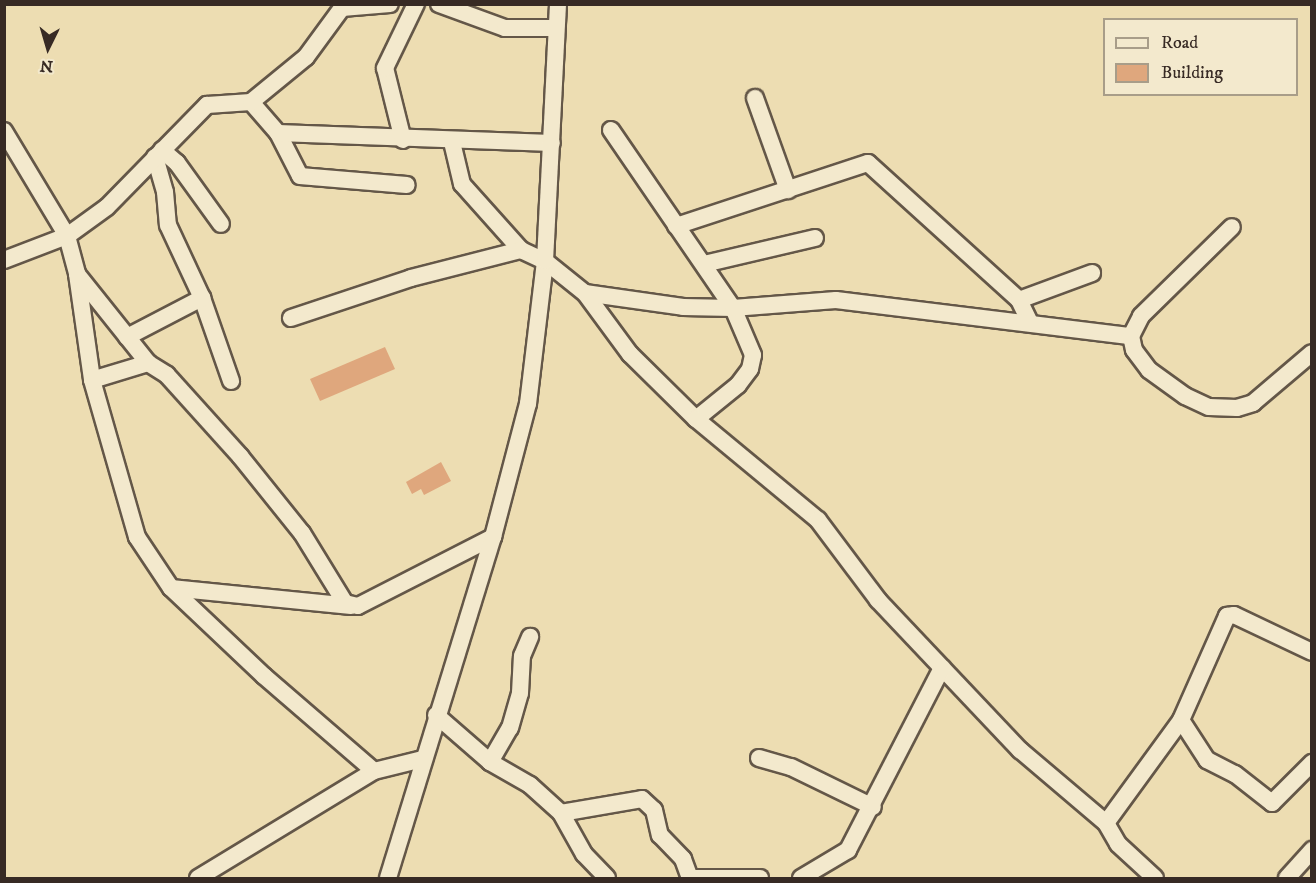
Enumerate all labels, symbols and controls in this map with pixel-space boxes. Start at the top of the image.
north arrow [18,18,78,78]
legend [1103,18,1298,96]
text: Road [1161,32,1198,54]
text: N [39,55,54,76]
text: Building [1161,62,1223,84]

